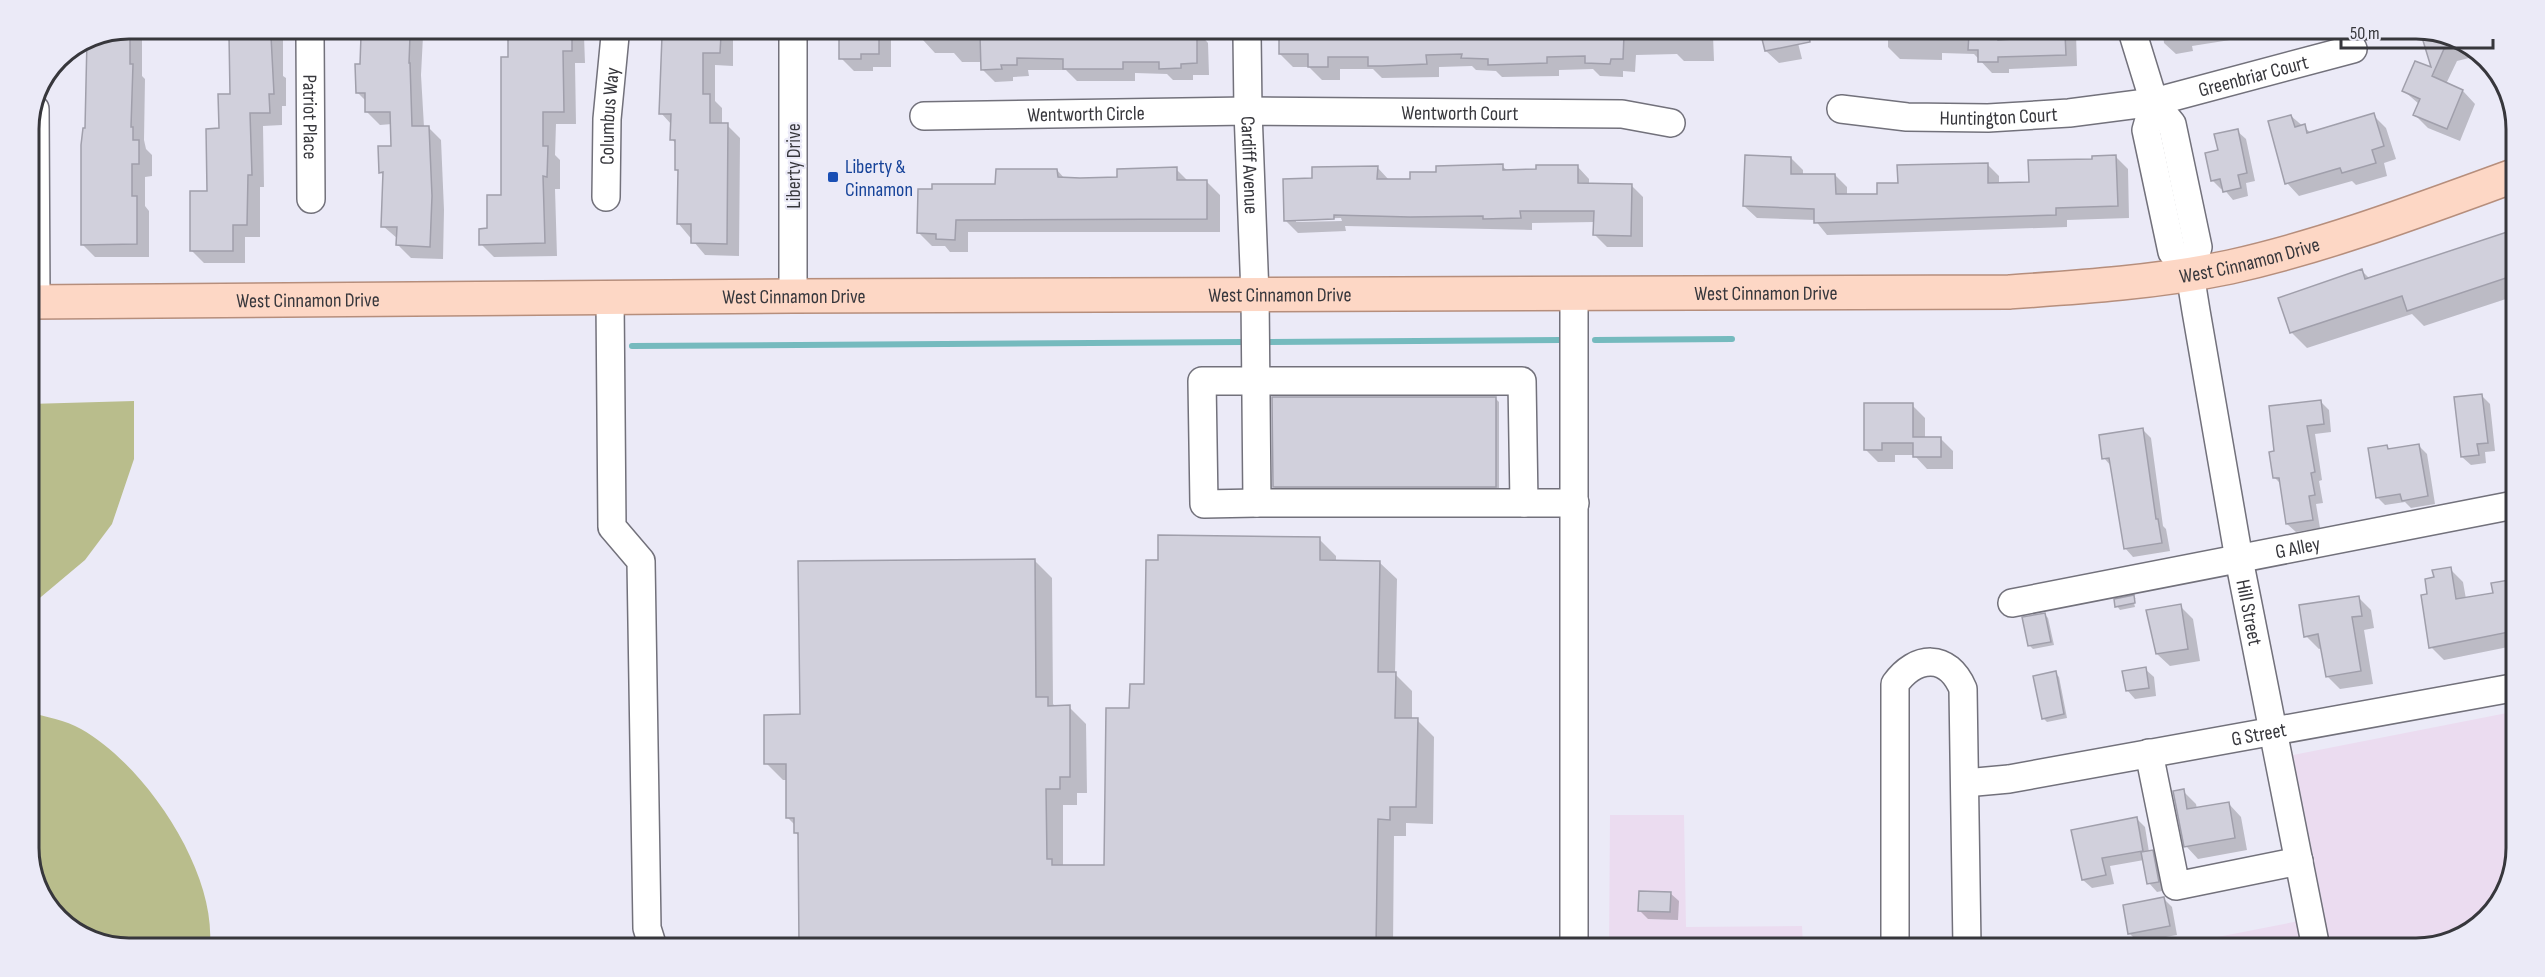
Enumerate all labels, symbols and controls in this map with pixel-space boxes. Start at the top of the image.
scale bar [2341,12,2492,50]
text: 50 m [2350,23,2380,44]
street label: Greenbriar Court [2196,50,2311,103]
street label: Columbus Way [595,66,625,165]
street label: Patriot Place [297,74,322,160]
street label: Wentworth Court [1401,101,1519,126]
street label: Wentworth Circle [1027,102,1145,127]
street label: Huntington Court [1939,103,2058,131]
street label: Cardiff Avenue [1235,115,1263,215]
street label: Liberty Drive [782,123,806,209]
place label: Liberty & Cinnamon [845,155,913,202]
marker: Liberty & Cinnamon [826,170,840,184]
street label: West Cinnamon Drive [2178,233,2323,289]
street label: West Cinnamon Drive [1694,282,1838,306]
street label: West Cinnamon Drive [1208,283,1352,308]
street label: West Cinnamon Drive [722,285,866,310]
street label: West Cinnamon Drive [236,288,380,313]
street label: G Alley [2273,532,2323,564]
street label: Hill Street [2230,577,2267,648]
street label: G Street [2230,718,2288,752]

